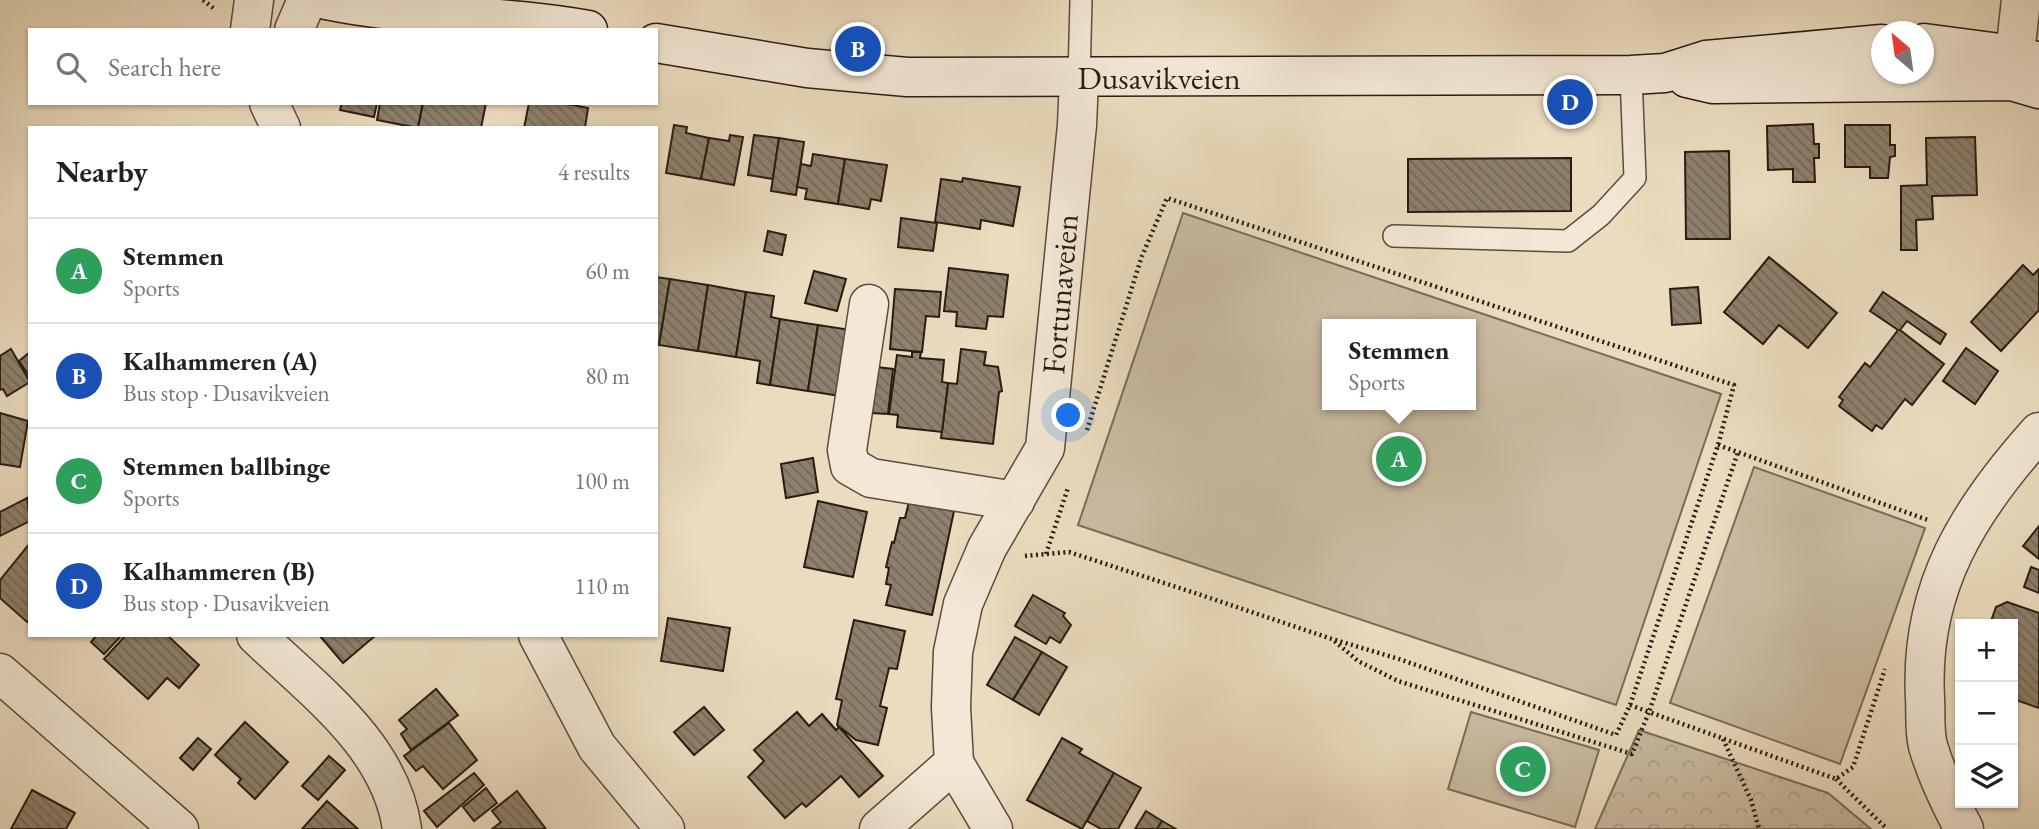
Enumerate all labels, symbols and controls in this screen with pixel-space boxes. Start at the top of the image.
north arrow [1871,21,1934,84]
pin: B [835,23,881,75]
search box [28,28,658,105]
icon: search [52,48,90,86]
text: Search here [108,50,221,84]
street label: Dusavikveien [1077,57,1241,99]
pin: D [1547,76,1593,128]
text: Nearby [56,152,148,191]
text: 4 results [558,157,630,187]
street label: Fortunaveien [1032,212,1088,376]
text: Stemmen [123,239,224,273]
text: A [71,256,87,286]
text: 60 m [585,256,630,286]
text: Sports [123,273,179,303]
popup [1322,319,1476,410]
text: Stemmen [1349,333,1449,367]
text: Kalhammeren (A) [123,344,317,378]
text: B [72,361,86,391]
text: 80 m [585,361,630,391]
text: Sports [1349,367,1405,397]
text: Bus stop · Dusavikveien [123,378,330,408]
your location [1051,398,1085,432]
pin: A [1376,433,1422,485]
text: Stemmen ballbinge [123,449,330,483]
text: C [71,466,87,496]
text: 100 m [574,466,630,496]
text: Sports [123,483,179,513]
text: Kalhammeren (B) [123,554,315,588]
text: D [70,571,88,601]
text: 110 m [574,571,630,601]
text: Bus stop · Dusavikveien [123,588,330,618]
map controls [1955,619,2018,808]
button: + [1955,619,2018,682]
button: − [1955,682,2018,745]
pin: C [1500,743,1546,795]
button: layers [1955,745,2018,808]

